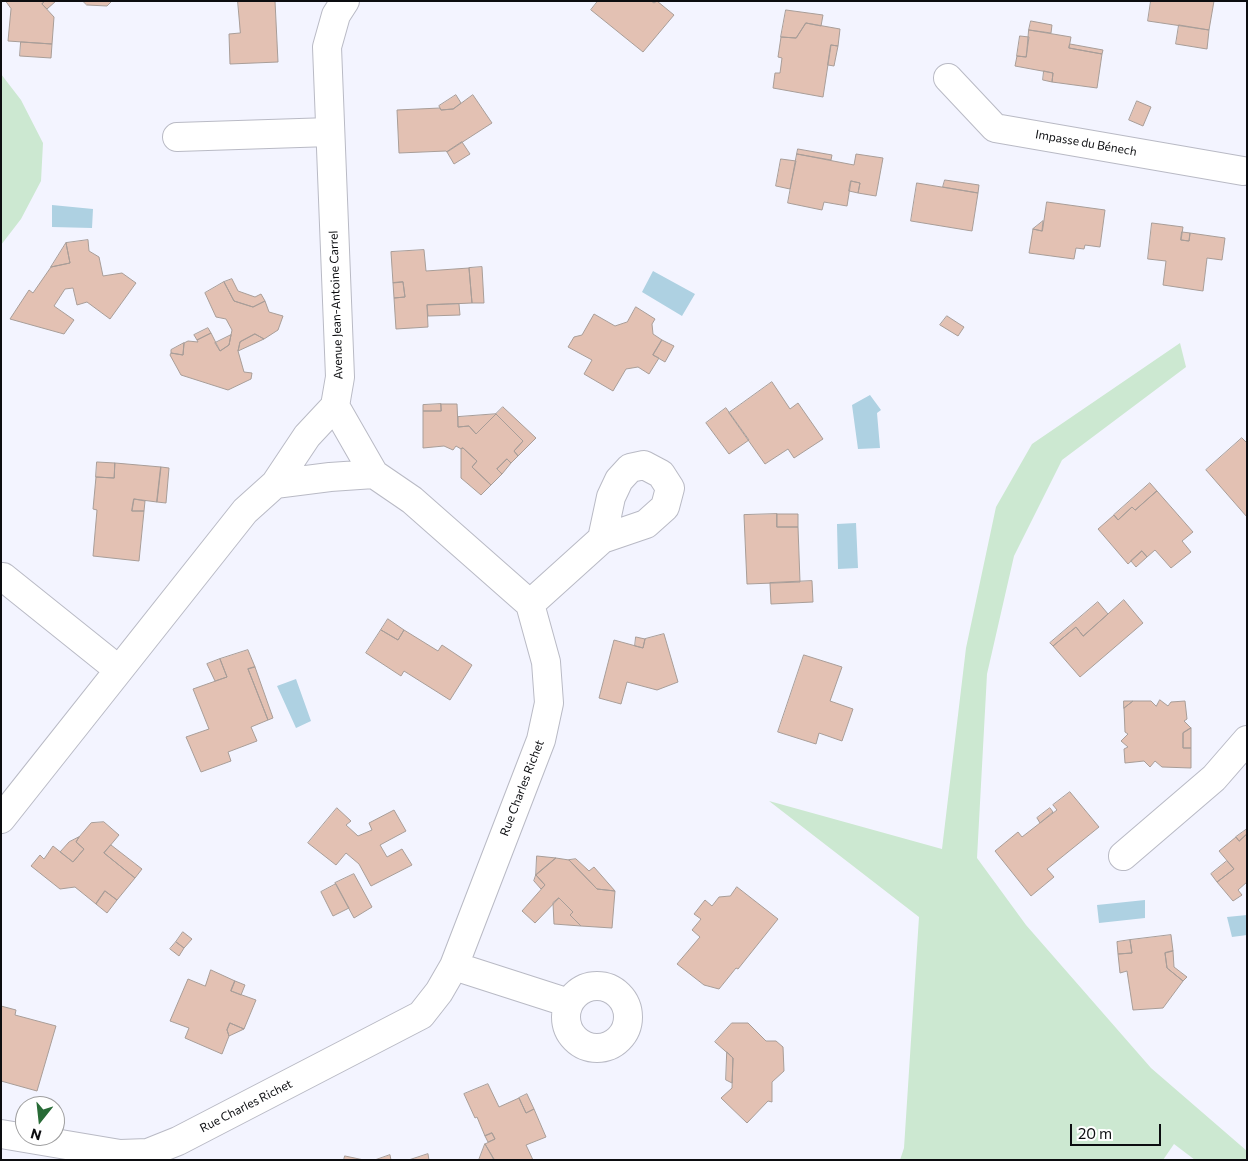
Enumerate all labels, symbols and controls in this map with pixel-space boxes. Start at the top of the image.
street label: Impasse du Bénech [1034,127,1138,159]
street label: Avenue Jean-Antoine Carrel [326,230,346,380]
street label: Rue Charles Richet [497,738,547,838]
street label: Rue Charles Richet [197,1076,295,1136]
north arrow [15,1096,65,1146]
scale bar [1073,1114,1164,1146]
text: 20 m [1078,1124,1112,1142]
text: N [29,1125,43,1145]

